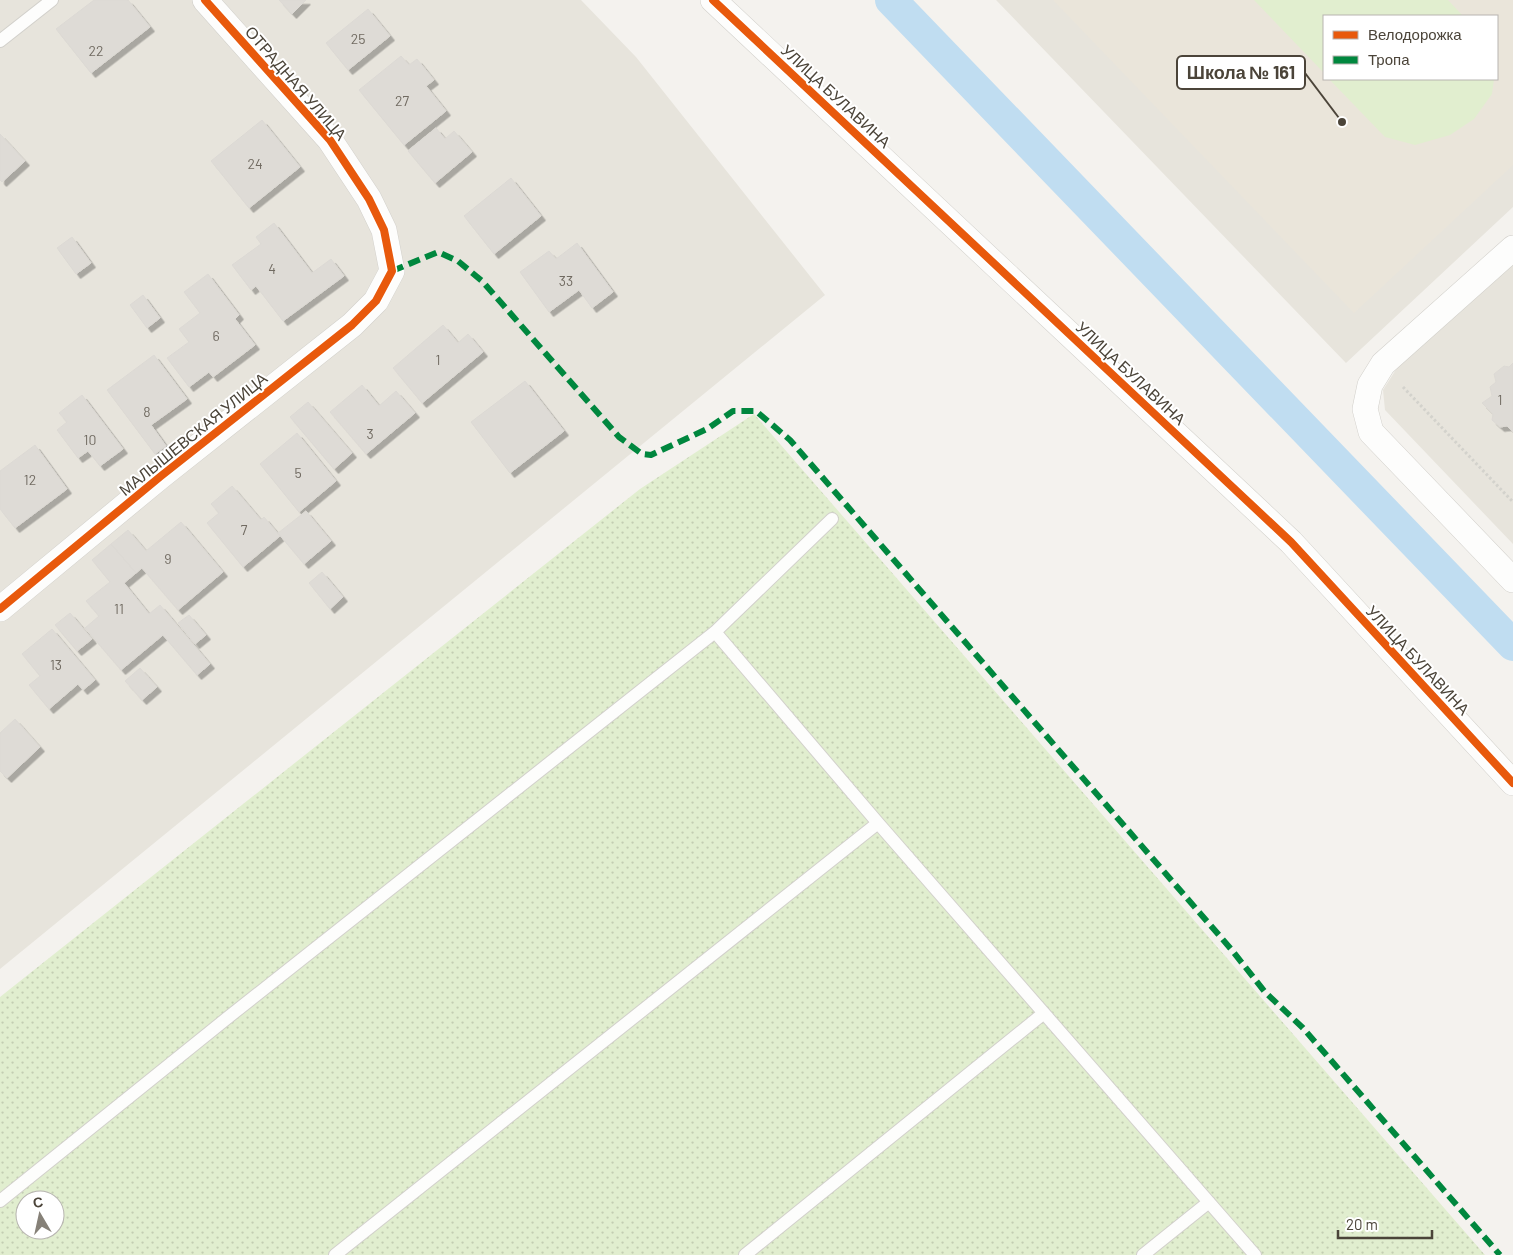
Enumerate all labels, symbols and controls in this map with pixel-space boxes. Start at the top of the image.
legend [1323,15,1498,80]
street label: ОТРАДНАЯ УЛИЦА [242,22,351,144]
text: Велодорожка [1368,25,1462,43]
house number: 25 [351,30,365,47]
street label: УЛИЦА БУЛАВИНА [778,40,895,151]
house number: 22 [88,42,104,59]
text: Тропа [1368,50,1410,68]
callout: Школа № 161 [1177,56,1305,89]
text: Школа № 161 [1187,61,1295,83]
house number: 27 [395,92,409,109]
house number: 24 [247,155,263,172]
house number: 4 [268,260,276,277]
house number: 33 [559,272,573,289]
street label: УЛИЦА БУЛАВИНА [1073,317,1190,428]
house number: 6 [212,327,220,344]
house number: 1 [436,351,440,368]
street label: МАЛЫШЕВСКАЯ УЛИЦА [115,368,271,499]
house number: 1 [1498,391,1502,408]
house number: 8 [143,403,151,420]
house number: 3 [366,425,374,442]
house number: 10 [84,431,96,448]
house number: 5 [294,464,302,481]
house number: 12 [24,471,36,488]
house number: 7 [241,521,248,538]
house number: 9 [164,550,172,567]
house number: 11 [114,600,124,617]
street label: УЛИЦА БУЛАВИНА [1363,601,1474,719]
house number: 13 [50,656,62,673]
north arrow [15,1190,65,1240]
text: С [32,1192,44,1211]
scale bar [1338,1208,1432,1240]
text: 20 m [1346,1215,1378,1233]

